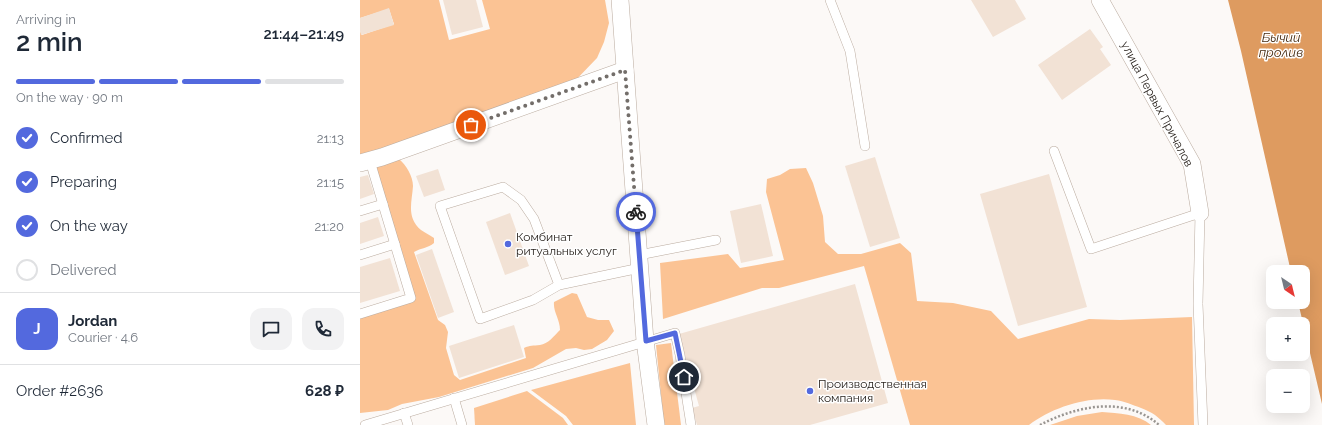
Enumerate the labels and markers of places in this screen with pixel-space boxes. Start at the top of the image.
pin [454,108,488,142]
place label: Комбинат ритуальных услуг [516,230,617,258]
marker: Комбинат ритуальных услуг [503,239,513,249]
pin [667,360,701,394]
place label: Производственная компания [818,377,927,405]
marker: Производственная компания [805,386,815,396]

